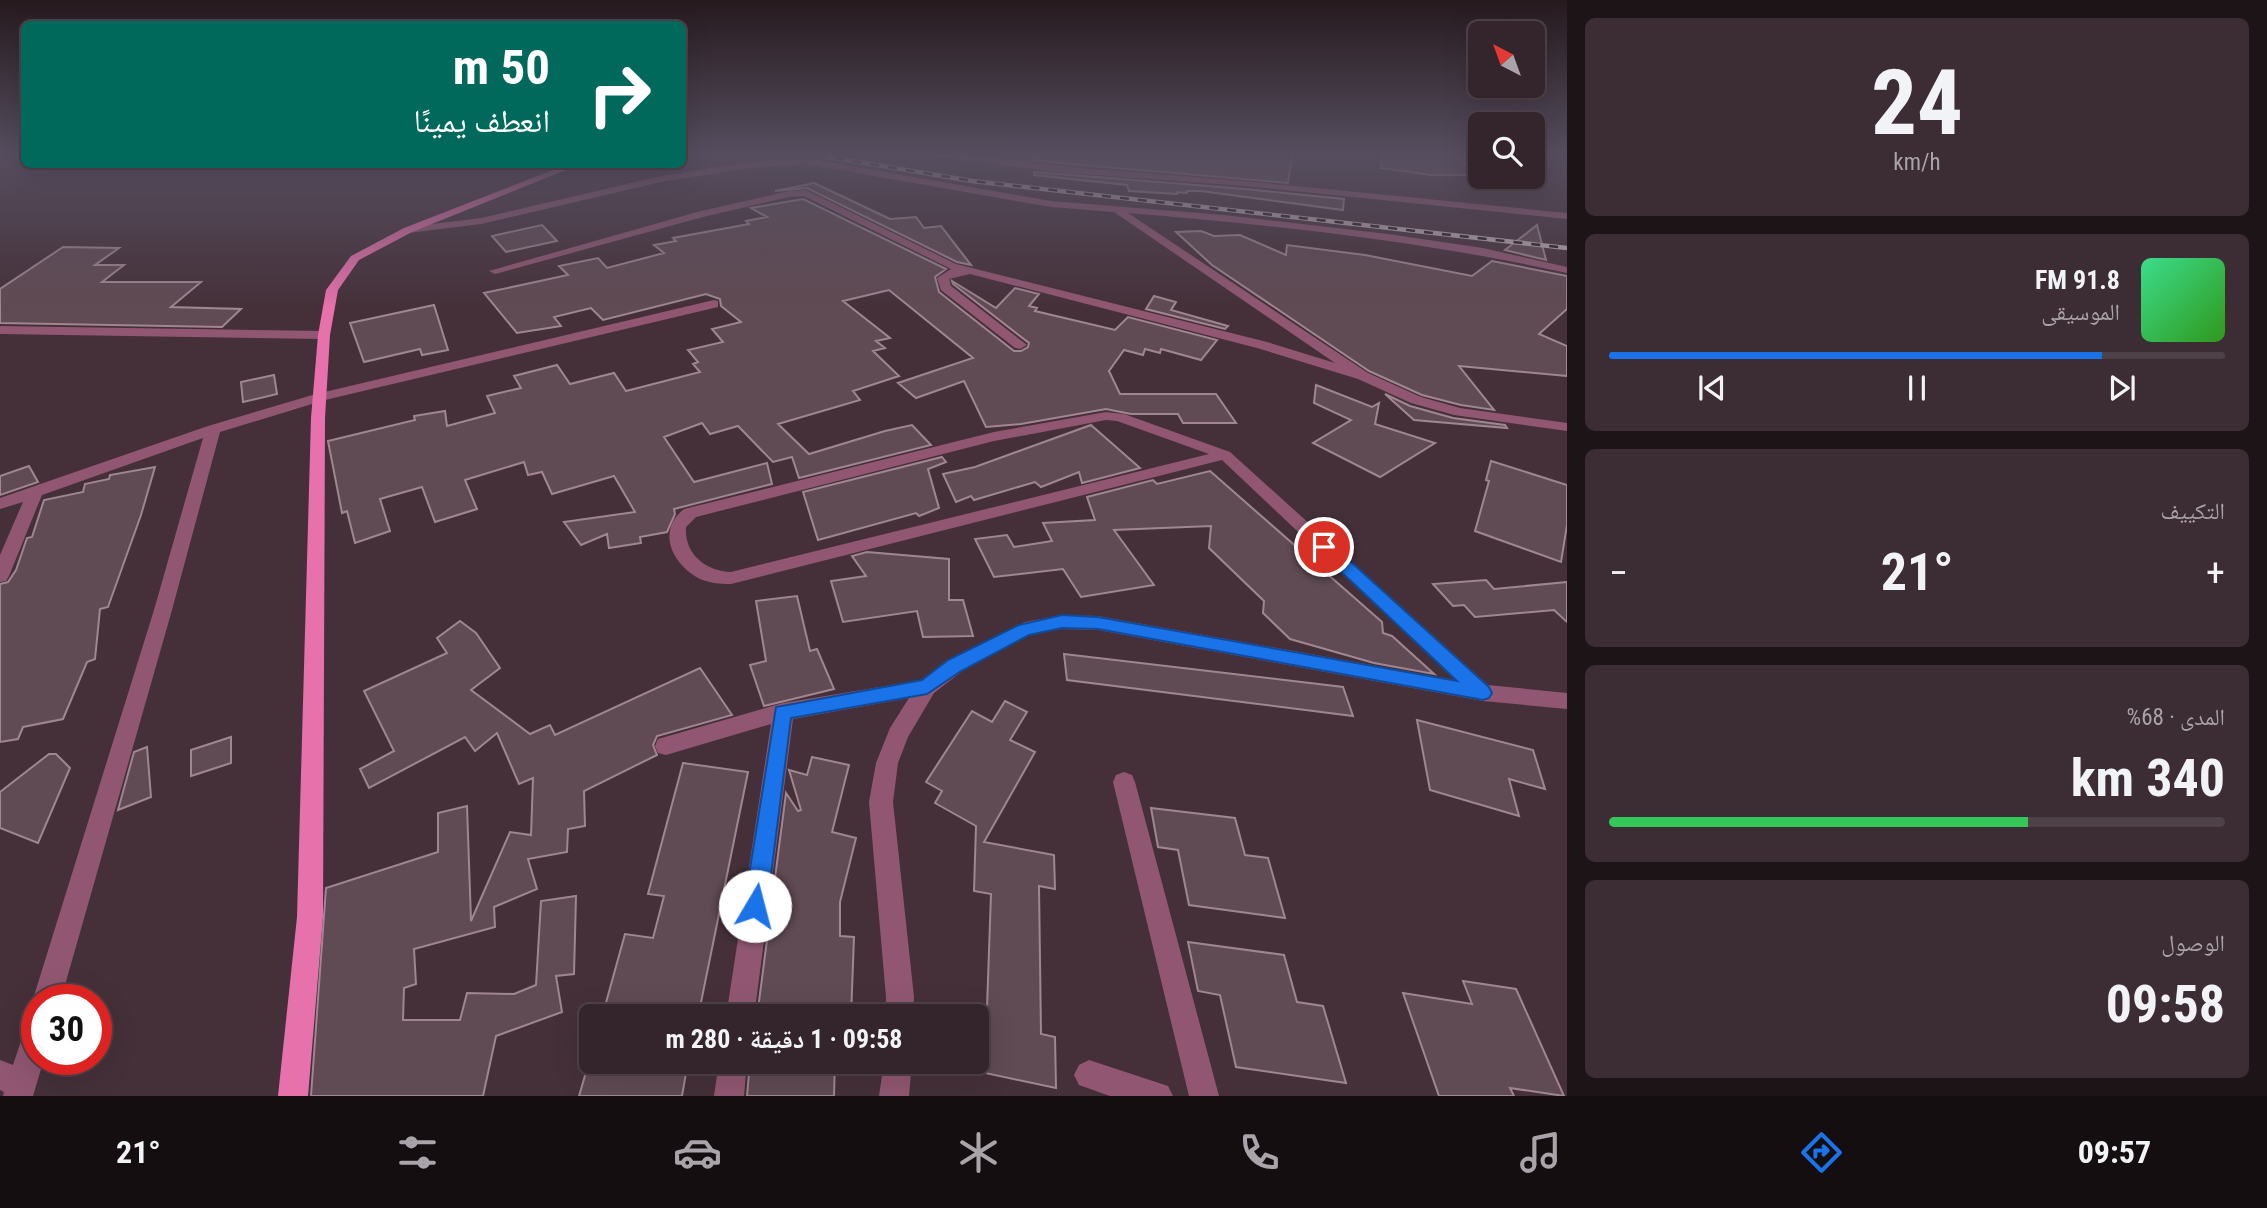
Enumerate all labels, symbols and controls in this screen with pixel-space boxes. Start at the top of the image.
north arrow [1468,21,1545,98]
map controls [1468,21,1545,189]
text: 50 m [453,39,550,96]
icon: right [574,49,665,140]
text: 24 [1871,50,1963,156]
text: انعطف يمينًا [414,102,550,140]
button: search [1468,112,1545,189]
text: km/h [1893,149,1941,176]
text: 91.8 FM [2035,265,2120,295]
text: الموسيقى [2041,299,2120,326]
icon: previous [1693,369,1731,407]
icon: pause [1898,369,1936,407]
icon: next [2103,369,2141,407]
text: التكييف [2160,498,2225,525]
pin [1294,517,1354,577]
icon: arrive [1305,528,1343,566]
text: 21° [1881,542,1953,603]
text: − [1609,551,1628,595]
text: + [2206,551,2225,595]
text: المدى · 68% [2127,704,2225,731]
text: 340 km [2071,748,2225,809]
position arrow [718,869,792,943]
text: الوصول [2161,930,2225,957]
text: 09:58 [2106,974,2225,1035]
speed limit sign: 30 [21,984,112,1075]
text: 09:58 · 1 دقيقة · 280 m [666,1024,902,1054]
icon: filters [393,1128,442,1177]
icon: car [673,1128,722,1177]
icon: climate [954,1128,1003,1177]
icon: phone [1235,1128,1284,1177]
icon: music [1516,1128,1565,1177]
icon: directions [1797,1128,1846,1177]
text: 21° [116,1133,161,1171]
text: 09:57 [2078,1133,2151,1171]

